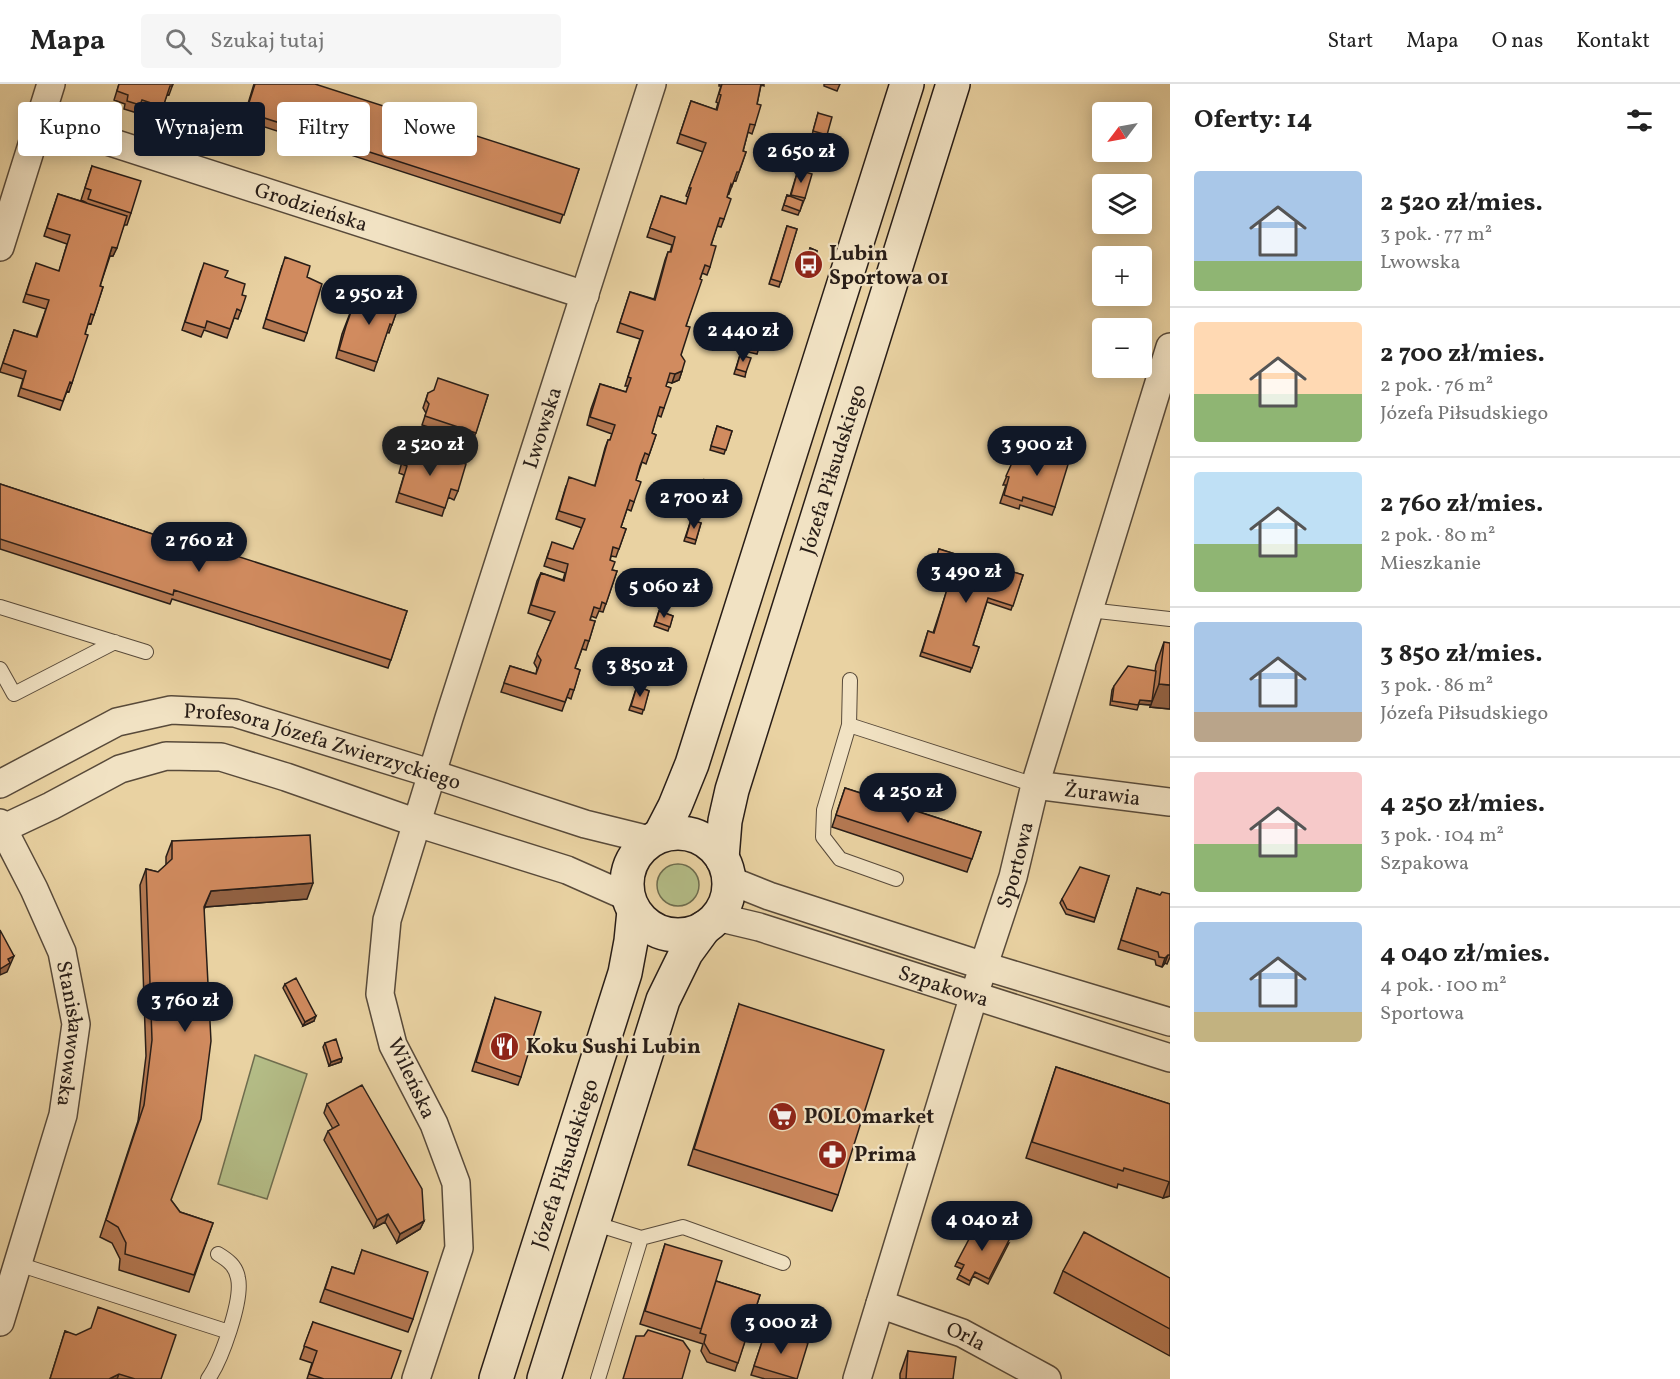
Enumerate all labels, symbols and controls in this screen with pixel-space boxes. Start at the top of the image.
search box [141,14,561,68]
text: Mapa [30,22,105,61]
icon: search [162,25,195,58]
text: Szukaj tutaj [210,26,324,57]
text: Start [1328,27,1373,56]
text: Mapa [1406,27,1459,56]
text: O nas [1492,27,1543,56]
text: Kontakt [1576,27,1650,56]
chip: Kupno [18,102,122,156]
chip: Wynajem [134,102,265,156]
chip: Filtry [277,102,370,156]
chip: Nowe [382,102,477,156]
north arrow [1092,102,1152,162]
map controls [1092,102,1152,378]
text: Oferty: 14 [1194,102,1312,138]
icon: filters [1623,104,1656,137]
pin: 2 650 zł [739,133,863,184]
text: 2 650 zł [767,138,835,166]
button: layers [1092,174,1152,234]
street label: Grodzieńska [250,176,371,240]
text: 2 520 zł/mies. [1380,185,1543,221]
icon: home [1242,195,1314,267]
text: 3 pok. · 77 m² [1380,221,1492,249]
place label: Lubin Sportowa 01 [829,240,949,293]
button: + [1092,246,1152,306]
bus stop icon: Lubin Sportowa 01 [792,249,824,281]
text: Lwowska [1380,249,1460,277]
pin: 2 950 zł [307,275,431,326]
text: 2 950 zł [335,280,403,308]
pin: 2 440 zł [681,312,805,363]
text: 2 440 zł [707,317,779,345]
button: − [1092,318,1152,378]
text: 2 700 zł/mies. [1380,336,1545,372]
icon: home [1242,346,1314,418]
text: 2 pok. · 76 m² [1380,372,1493,400]
street label: Józefa Piłsudskiego [794,381,874,558]
street label: Lwowska [517,383,570,473]
text: Józefa Piłsudskiego [1380,400,1548,428]
pin: 2 520 zł [368,426,492,477]
pin: 3 900 zł [975,426,1099,477]
text: 2 520 zł [396,431,464,459]
text: 3 900 zł [1001,431,1073,459]
pin: 2 700 zł [632,479,756,530]
text: 2 700 zł [659,484,729,512]
text: 2 760 zł/mies. [1380,486,1543,522]
icon: home [1242,496,1314,568]
pin: 2 760 zł [137,522,261,573]
text: 2 pok. · 80 m² [1380,522,1495,550]
text: 2 760 zł [165,527,233,555]
text: Mieszkanie [1380,550,1481,578]
pin: 3 490 zł [904,553,1028,604]
text: 3 490 zł [931,558,1001,586]
pin: 5 060 zł [602,568,726,619]
text: 5 060 zł [629,573,699,601]
text: 3 850 zł/mies. [1380,636,1543,672]
icon: home [1242,646,1314,718]
pin: 3 850 zł [578,647,702,698]
text: 3 850 zł [606,652,674,680]
text: 3 pok. · 86 m² [1380,672,1493,700]
street label: Profesora Józefa Zwierzyckiego [183,698,464,798]
text: Józefa Piłsudskiego [1380,700,1548,728]
pin: 4 250 zł [846,773,970,824]
street label: Żurawia [1062,776,1142,814]
text: 4 250 zł [873,778,943,806]
text: 4 250 zł/mies. [1380,786,1545,822]
icon: home [1242,796,1314,868]
street label: Sportowa [991,819,1042,912]
text: 3 pok. · 104 m² [1380,822,1504,850]
text: Szpakowa [1380,850,1469,878]
text: 4 040 zł/mies. [1380,936,1550,972]
icon: home [1242,946,1314,1018]
street label: Stanisławowska [48,958,89,1108]
street label: Szpakowa [894,959,992,1015]
text: 4 pok. · 100 m² [1380,972,1507,1000]
pin: 3 760 zł [123,982,247,1033]
text: 3 760 zł [151,987,219,1015]
text: Sportowa [1380,1000,1464,1028]
restaurant icon: Koku Sushi Lubin [489,1030,521,1062]
street label: Wileńska [379,1033,442,1124]
place label: Koku Sushi Lubin [526,1033,701,1062]
street label: Józefa Piłsudskiego [525,1075,606,1253]
supermarket icon: POLOmarket [767,1100,799,1132]
place label: POLOmarket [804,1103,934,1132]
pharmacy icon: Prima [817,1138,849,1170]
place label: Prima [854,1141,917,1170]
pin: 4 040 zł [920,1201,1044,1252]
text: 4 040 zł [945,1206,1019,1234]
pin: 3 000 zł [719,1304,843,1355]
text: 3 000 zł [745,1309,817,1337]
street label: Orla [942,1316,991,1359]

